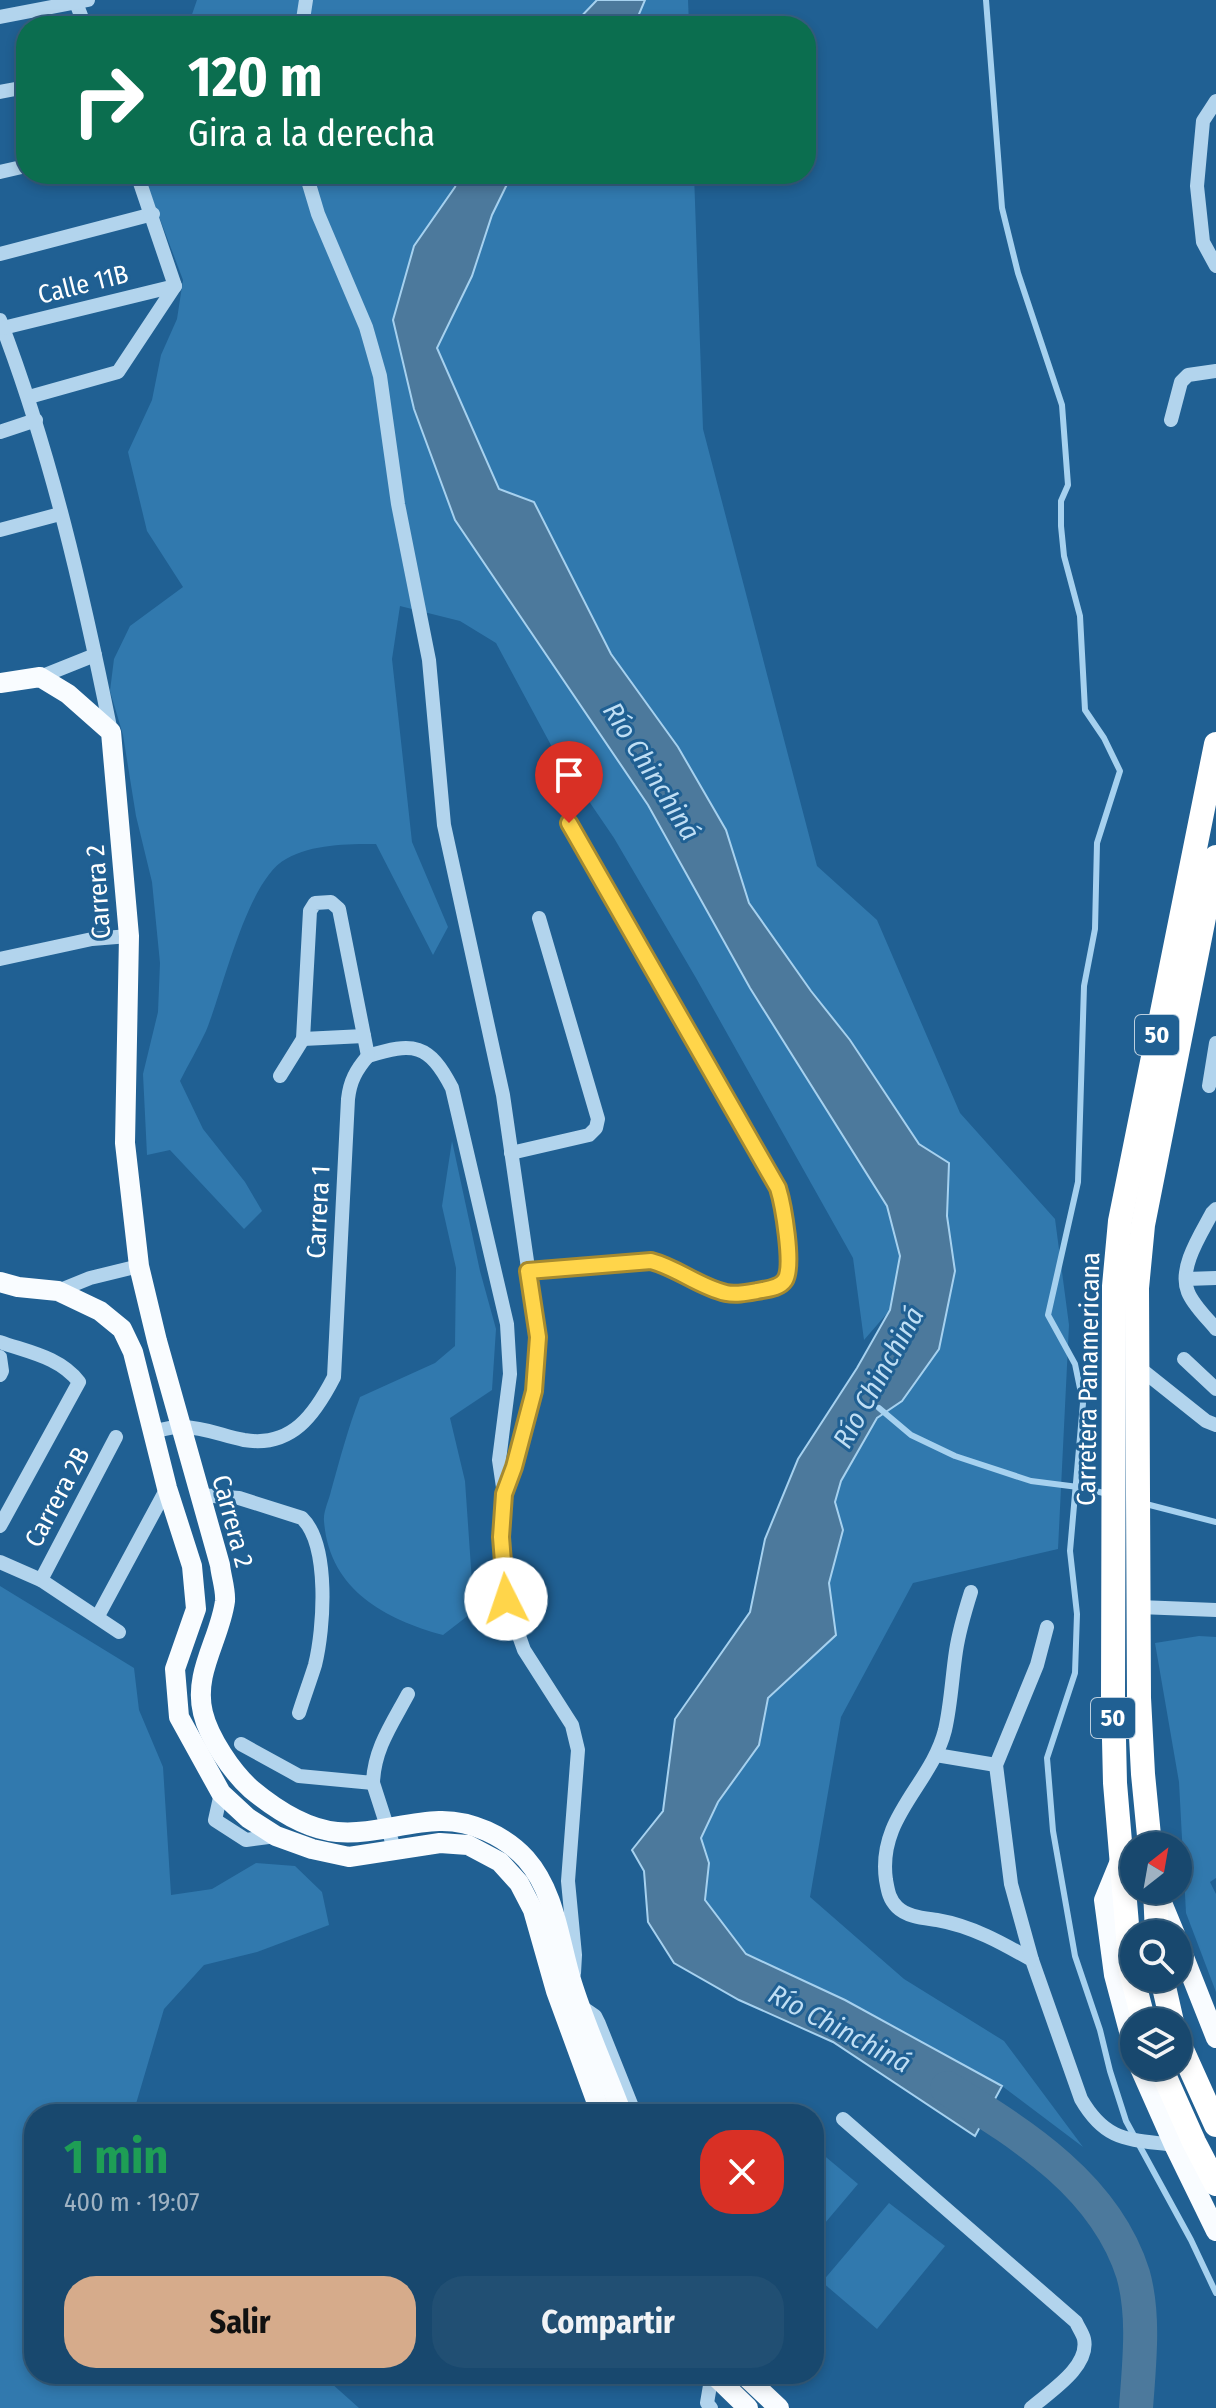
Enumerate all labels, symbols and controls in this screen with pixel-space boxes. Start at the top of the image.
text: 120 m [188,44,323,111]
icon: right [56,48,160,152]
text: Gira a la derecha [188,112,435,156]
street label: Calle 11B [35,258,132,311]
water label: Río Chinchiná [596,696,707,846]
pin [535,741,603,823]
icon: arrive [547,753,591,797]
street label: Carrera 2 [80,844,117,940]
road number: 50 [1135,1015,1179,1055]
street label: Carrera 1 [301,1165,336,1259]
street label: Carretera Panamericana [1071,1252,1106,1506]
water label: Río Chinchiná [826,1301,931,1454]
street label: Carrera 2B [18,1442,97,1553]
street label: Carrera 2 [205,1471,260,1571]
position arrow [464,1557,548,1641]
road number: 50 [1091,1698,1135,1738]
north arrow [1120,1832,1192,1904]
map controls [1120,1832,1192,2080]
button: search [1120,1920,1192,1992]
water label: Río Chinchiná [763,1977,917,2080]
button: layers [1120,2008,1192,2080]
text: 1 min [64,2128,169,2186]
button: close [700,2130,784,2214]
text: 400 m · 19:07 [64,2187,199,2218]
button: Salir [64,2276,416,2368]
button: Compartir [432,2276,784,2368]

